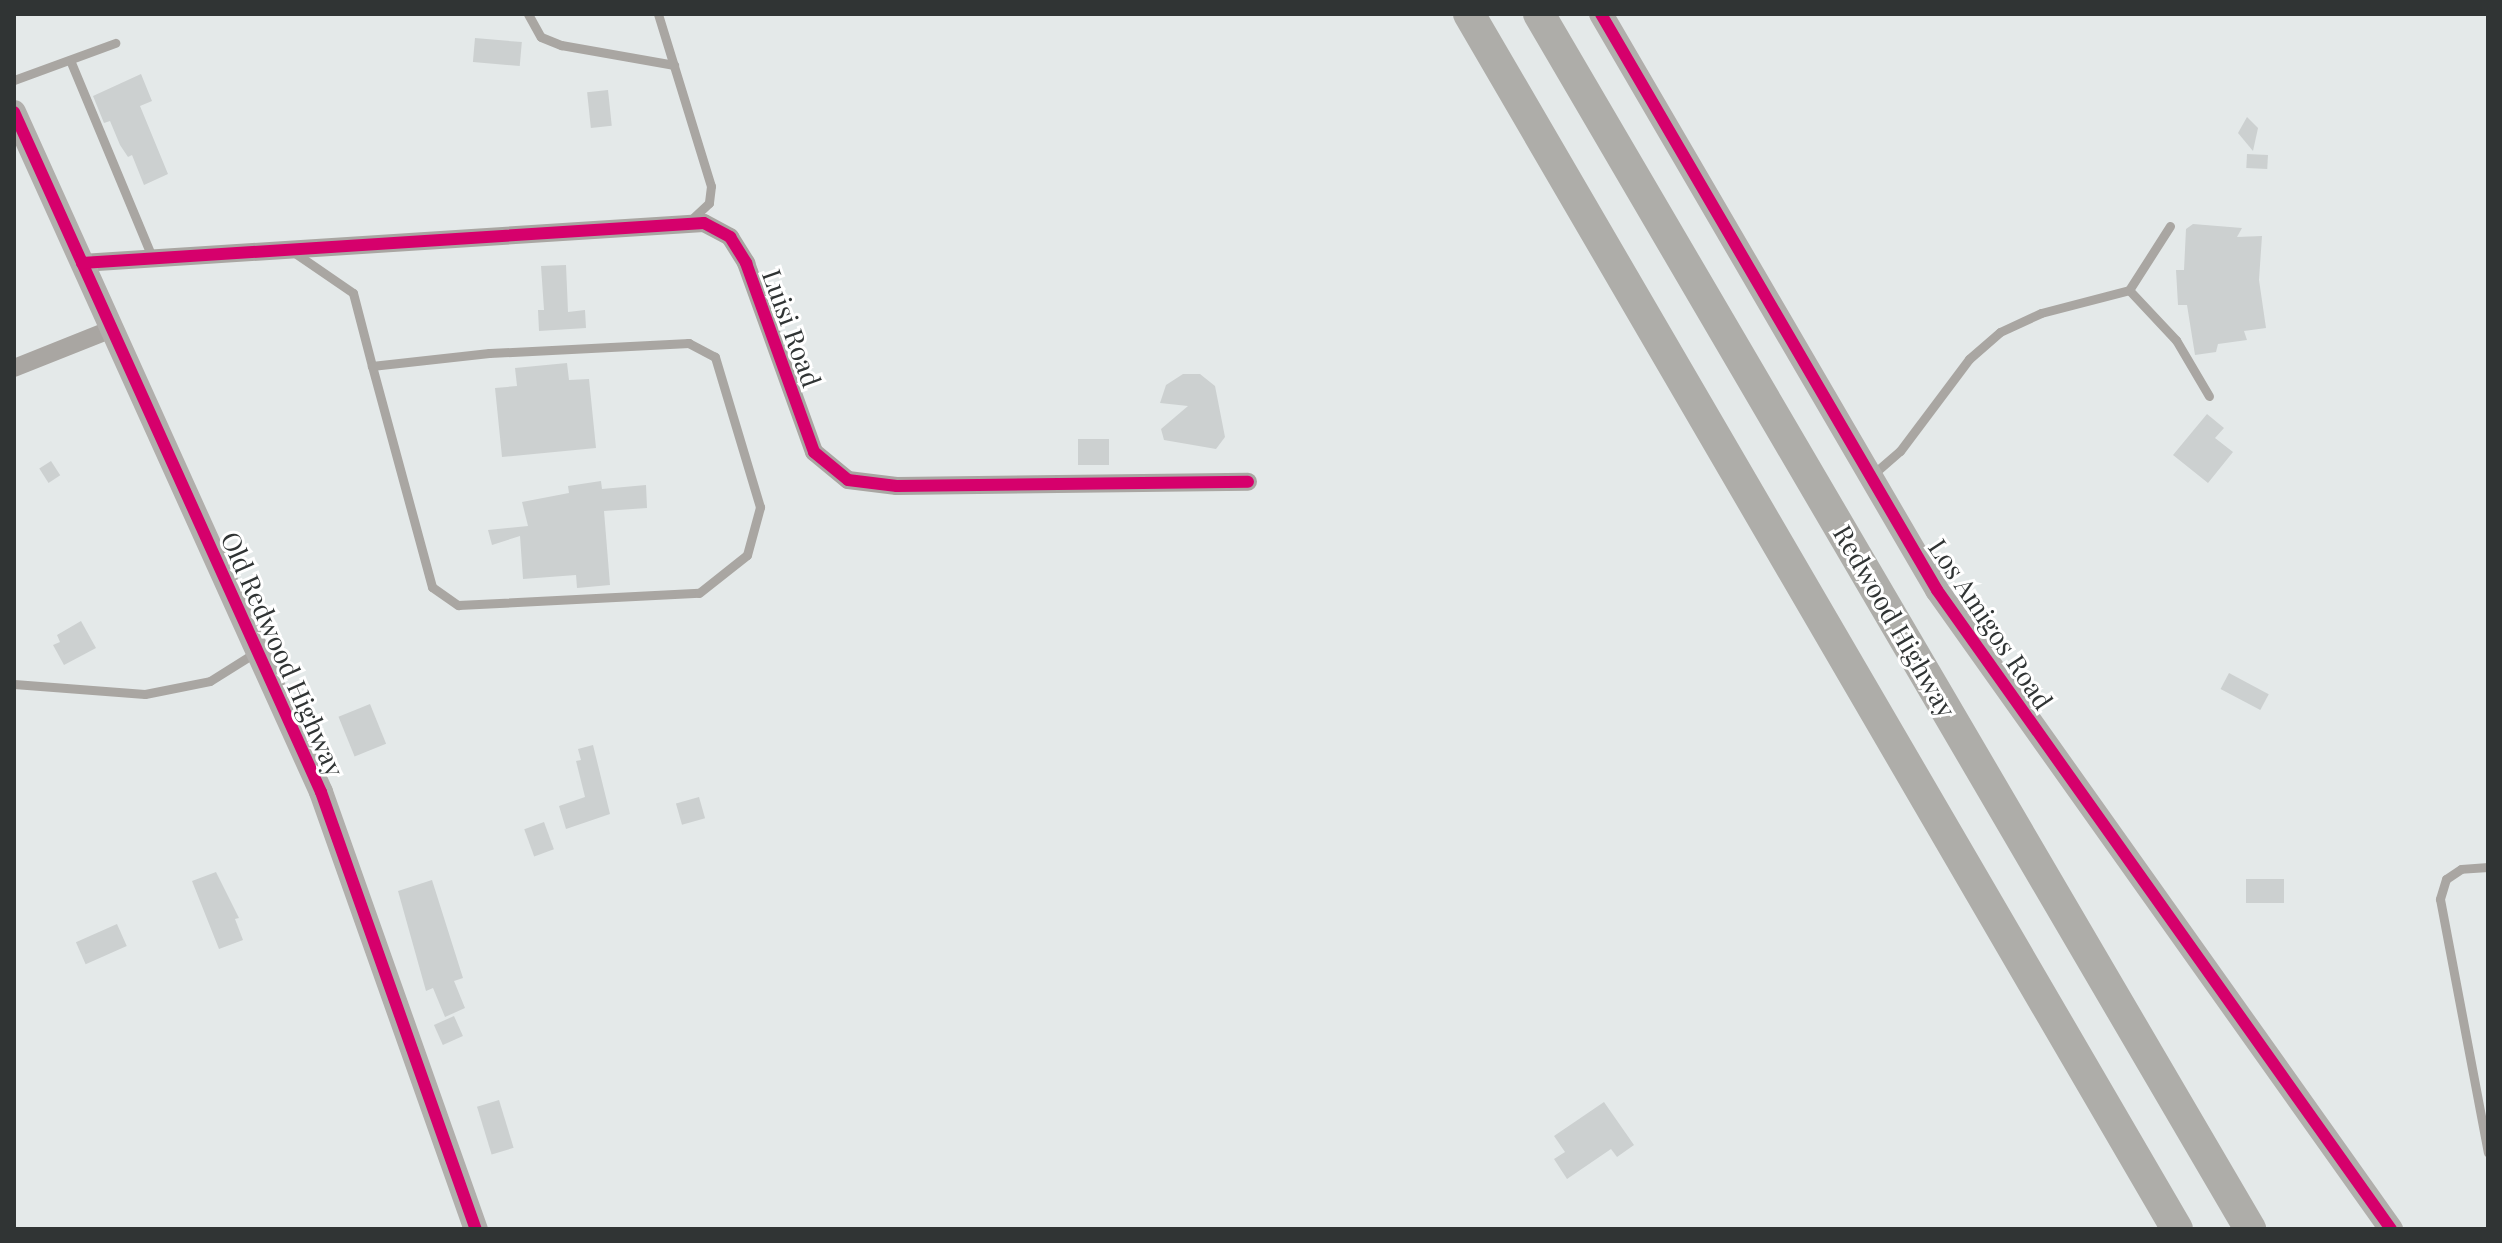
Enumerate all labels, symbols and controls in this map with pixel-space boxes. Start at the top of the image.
street label: Luisi Road [756,265,828,391]
street label: Redwood Highway [1827,519,1963,723]
street label: Old Redwood Highway [215,527,351,781]
street label: Los Amigos Road [1922,533,2060,715]

